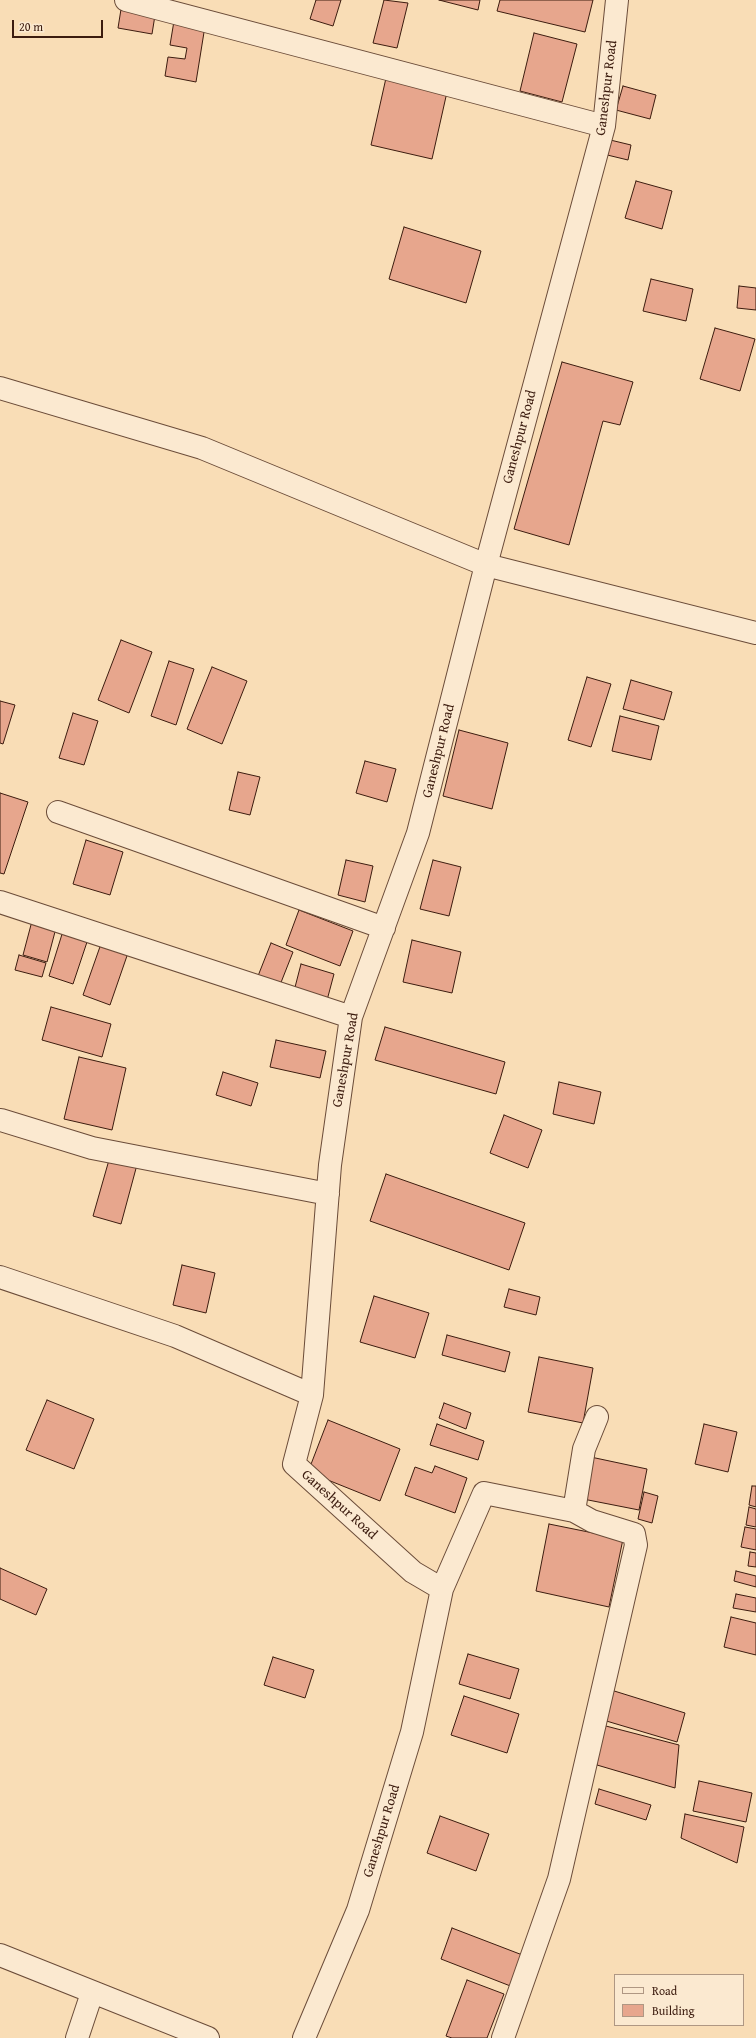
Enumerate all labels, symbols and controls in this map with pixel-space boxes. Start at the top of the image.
scale bar [14,12,105,38]
text: 20 m [19,18,43,35]
street label: Ganeshpur Road [593,39,621,137]
street label: Ganeshpur Road [499,388,541,486]
street label: Ganeshpur Road [419,702,459,800]
street label: Ganeshpur Road [329,1011,363,1109]
street label: Ganeshpur Road [298,1467,380,1543]
street label: Ganeshpur Road [360,1783,404,1879]
legend [614,1974,744,2026]
text: Road [652,1982,677,1999]
text: Building [652,2002,695,2019]

